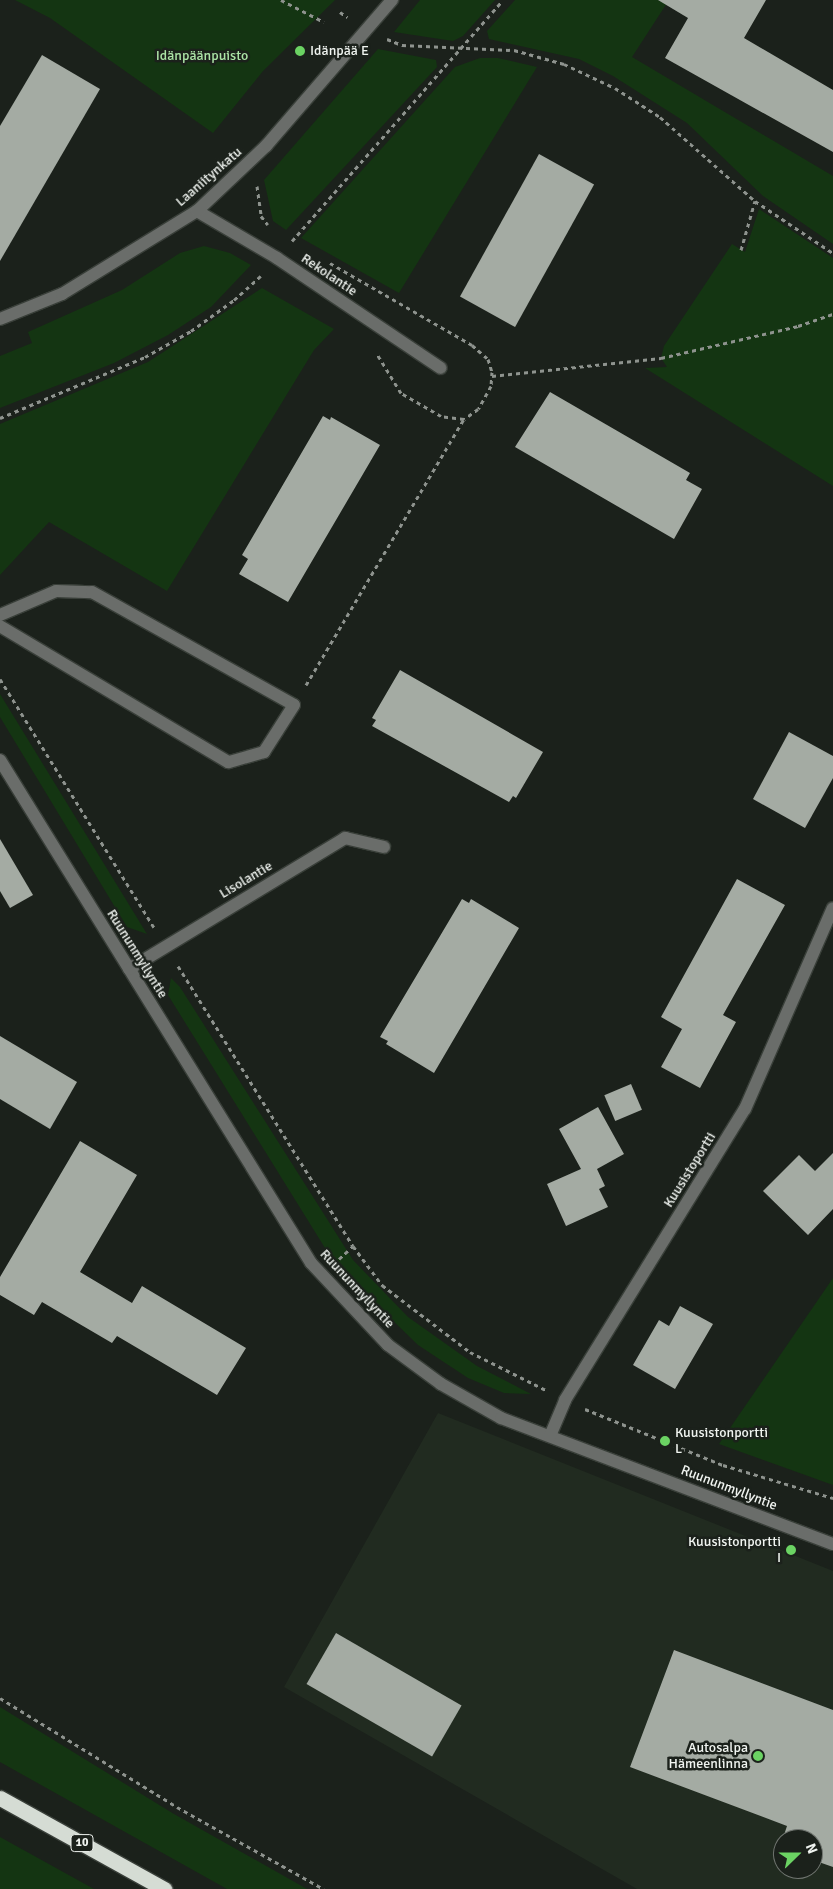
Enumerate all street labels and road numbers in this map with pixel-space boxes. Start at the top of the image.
street label: Laaniitynkatu [172,144,246,210]
street label: Rekolantie [298,250,360,300]
street label: Lisolantie [216,858,276,902]
street label: Ruununmyllyntie [103,906,171,1002]
street label: Kuusistoportti [660,1129,720,1211]
street label: Ruununmyllyntie [316,1246,398,1332]
street label: Ruununmyllyntie [679,1462,779,1514]
road number: 10 [70,1834,94,1852]

